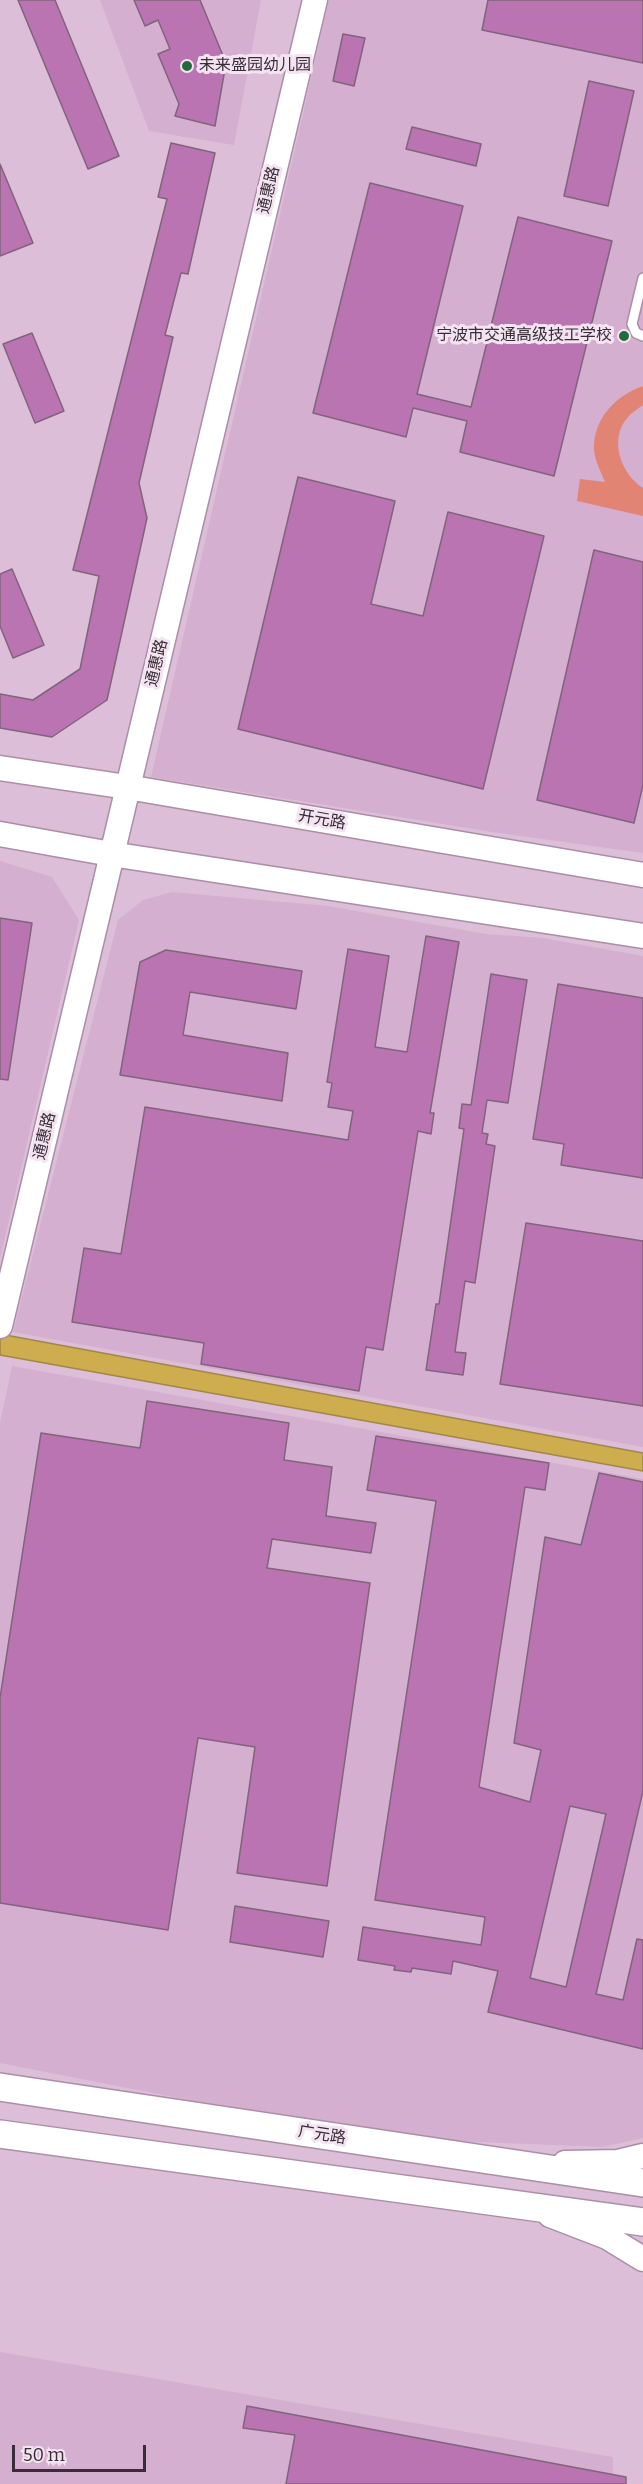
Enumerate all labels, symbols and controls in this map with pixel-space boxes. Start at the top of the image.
place label: 未来盛园幼儿园 [199,56,311,76]
marker: 未来盛园幼儿园 [180,59,194,73]
street label: 通惠路 [254,164,284,216]
place label: 宁波市交通高级技工学校 [436,326,612,346]
marker: 宁波市交通高级技工学校 [617,329,631,343]
street label: 通惠路 [142,637,172,689]
street label: 开元路 [297,806,347,834]
street label: 通惠路 [30,1110,60,1162]
street label: 广元路 [297,2122,347,2148]
scale bar [15,2433,148,2471]
text: 50 m [23,2444,65,2466]

